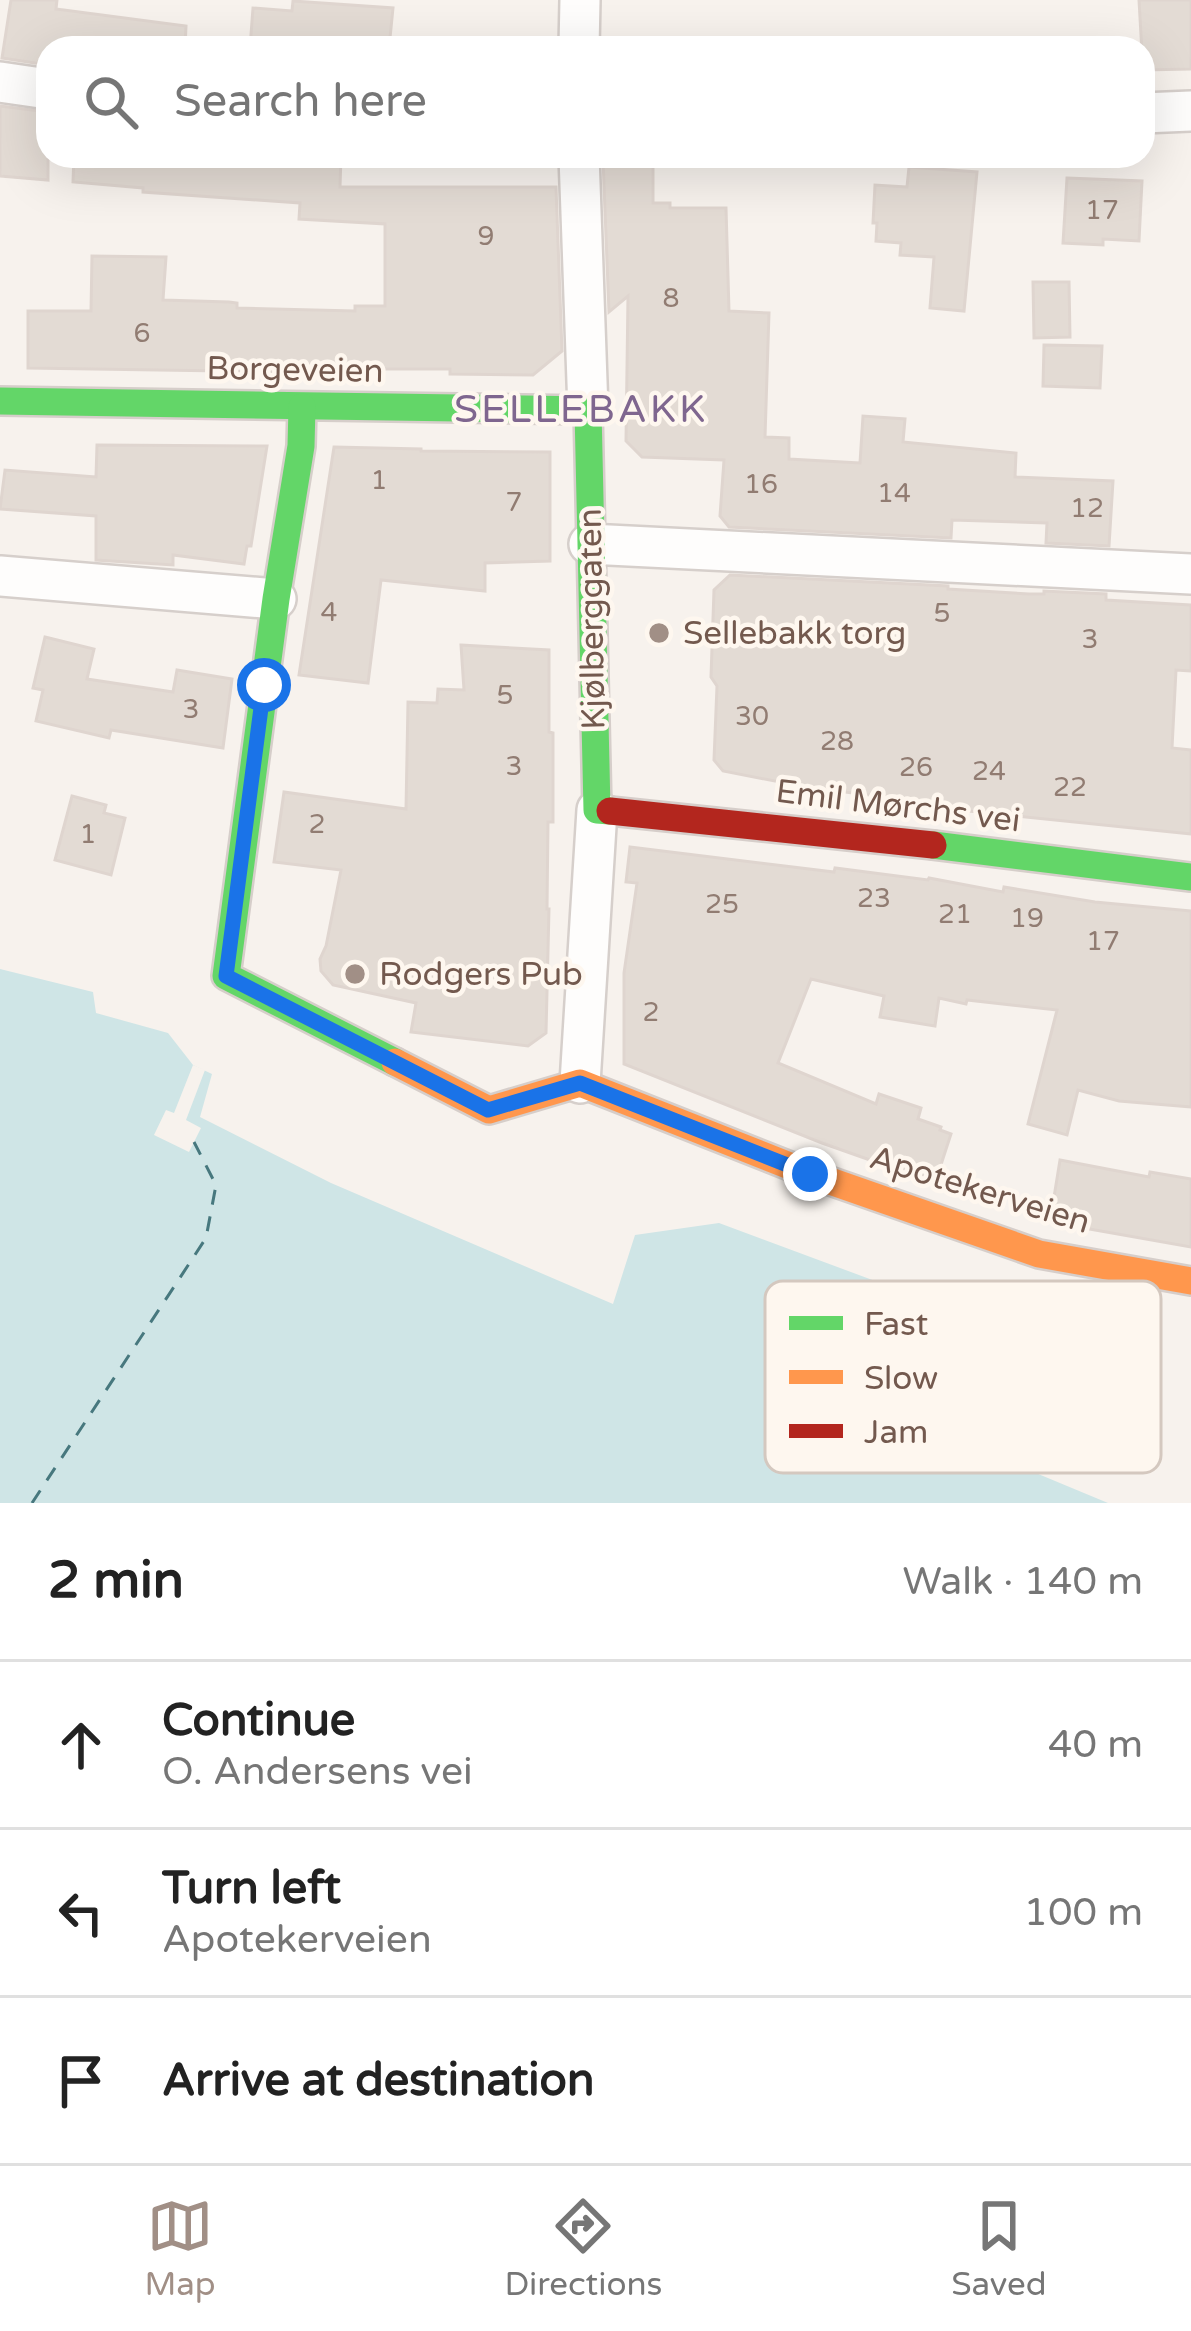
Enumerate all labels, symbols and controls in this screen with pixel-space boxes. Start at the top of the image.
search box [36,36,1155,168]
icon: search [78,69,144,135]
text: Search here [174,75,427,129]
house number: 17 [1085,194,1119,227]
house number: 9 [478,220,494,253]
house number: 8 [663,282,679,315]
house number: 6 [134,317,150,350]
street label: Borgeveien [206,349,384,391]
district label: SELLEBAKK [454,386,708,433]
house number: 1 [371,464,387,497]
house number: 16 [744,468,778,501]
house number: 14 [877,477,911,510]
house number: 7 [506,486,522,519]
house number: 12 [1070,492,1104,525]
street label: Kjølberggaten [571,508,613,730]
house number: 4 [321,596,338,629]
house number: 5 [934,597,950,630]
place label: Sellebakk torg [683,614,906,653]
marker: Sellebakk torg [646,620,672,646]
house number: 3 [1082,623,1098,656]
route start [237,658,291,712]
house number: 5 [497,679,513,712]
house number: 3 [183,693,199,726]
house number: 30 [735,700,769,733]
house number: 28 [820,725,854,758]
house number: 3 [506,750,522,783]
house number: 26 [899,751,933,784]
house number: 24 [972,755,1006,788]
house number: 22 [1053,771,1087,804]
street label: Emil Mørchs vei [774,772,1022,840]
house number: 2 [309,808,325,841]
house number: 1 [80,818,96,851]
house number: 23 [857,882,891,915]
house number: 25 [705,888,739,921]
house number: 21 [938,898,972,931]
house number: 19 [1010,902,1044,935]
house number: 17 [1086,925,1120,958]
place label: Rodgers Pub [379,955,583,994]
marker: Rodgers Pub [342,961,368,987]
house number: 2 [643,996,659,1029]
street label: Apotekerveien [865,1138,1095,1242]
route end [783,1147,837,1201]
legend [765,1281,1161,1473]
text: Fast [864,1305,928,1344]
text: Slow [864,1359,938,1398]
text: Jam [864,1413,928,1452]
text: 2 min [48,1550,184,1612]
text: Walk · 140 m [902,1558,1143,1605]
text: Continue [162,1694,355,1748]
icon: ahead [48,1712,114,1778]
text: 40 m [1048,1721,1143,1768]
text: O. Andersens vei [162,1748,473,1795]
text: Turn left [162,1862,341,1916]
icon: left [48,1880,114,1946]
text: 100 m [1024,1889,1143,1936]
text: Apotekerveien [162,1916,432,1963]
icon: arrive [48,2048,114,2114]
text: Arrive at destination [162,2054,594,2108]
tab: Map [144,2193,216,2304]
tab: Directions [504,2193,662,2304]
tab: Saved [951,2193,1047,2304]

